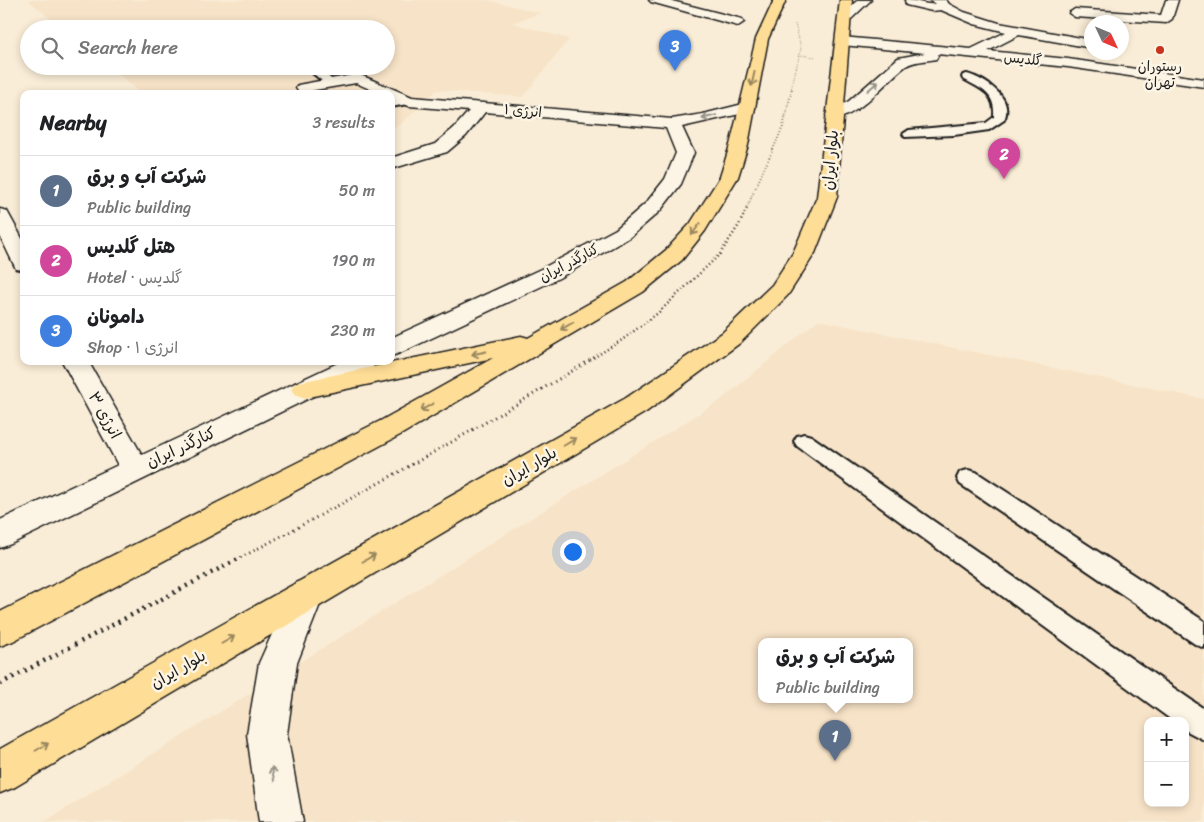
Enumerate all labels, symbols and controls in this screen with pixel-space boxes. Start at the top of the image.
north arrow [1084,15,1129,60]
search box [20,20,395,75]
pin: 3 [659,30,691,71]
text: Search here [78,31,178,64]
icon: search [38,34,66,62]
marker: رستوران تهران [1154,44,1166,56]
street label: گلدیس [1003,45,1043,73]
place label: رستوران تهران [1138,54,1182,95]
one-way arrow [748,70,757,86]
one-way arrow [867,81,880,92]
street label: انرژی ۱ [503,97,543,125]
text: Nearby [40,104,106,142]
text: 3 results [312,108,375,137]
one-way arrow [702,113,718,122]
street label: بلوار ایران [813,129,847,191]
pin: 2 [988,138,1020,179]
text: شرکت آب و برق [87,160,206,193]
text: 1 [53,176,59,205]
text: 50 m [339,176,375,205]
text: Public building [87,193,191,222]
one-way arrow [690,222,701,235]
text: هتل گلدیس [87,230,175,263]
street label: کنارگذر ایران [534,237,604,289]
text: 2 [51,246,61,275]
text: 190 m [332,246,375,275]
text: Hotel · گلدیس [87,263,182,292]
text: دامونان [87,300,145,333]
text: 3 [52,316,60,345]
text: 230 m [330,316,375,345]
one-way arrow [561,321,575,331]
text: Shop · انرژی ۱ [87,333,178,362]
one-way arrow [472,349,488,358]
street label: انرژی ۳ [80,386,130,444]
one-way arrow [419,402,434,412]
street label: کنارگذر ایران [141,418,221,476]
one-way arrow [563,437,577,447]
street label: بلوار ایران [496,438,562,494]
your location [560,539,586,565]
one-way arrow [361,553,375,563]
one-way arrow [221,634,235,644]
popup [758,638,913,703]
text: شرکت آب و برق [776,640,895,673]
street label: بلوار ایران [145,641,211,697]
text: Public building [776,673,880,702]
map controls [1144,717,1189,807]
button: + [1144,717,1189,762]
pin: 1 [819,720,851,761]
one-way arrow [35,742,49,752]
button: − [1144,762,1189,807]
one-way arrow [268,766,278,782]

